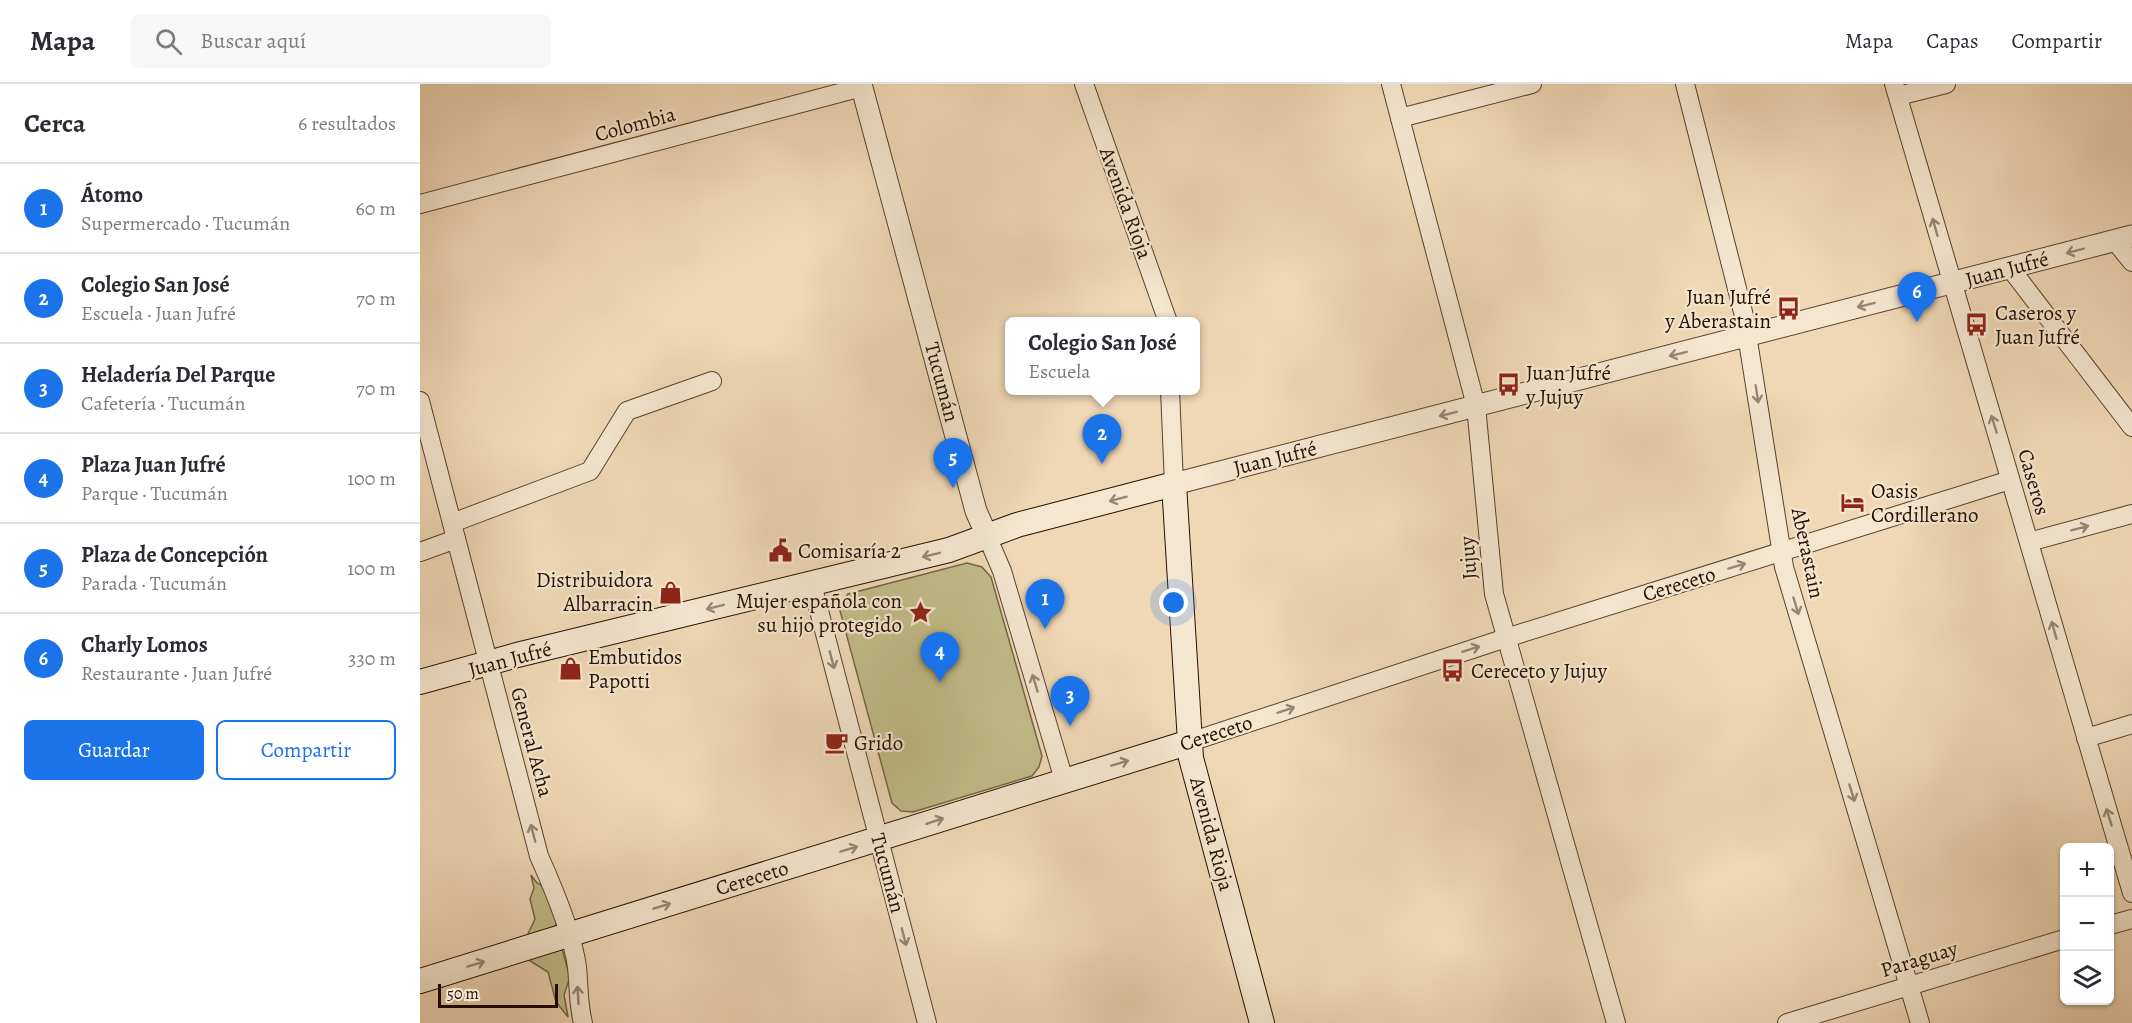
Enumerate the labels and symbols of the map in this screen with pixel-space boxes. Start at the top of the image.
street label: Colombia [591,100,679,148]
street label: Avenida Rioja [1093,142,1159,263]
one-way arrow [1929,218,1940,237]
street label: Juan Jufré [1962,244,2052,294]
one-way arrow [2066,246,2085,258]
pin: 6 [1898,272,1936,322]
place label: Juan Jufré y Aberastain [1664,283,1771,335]
bus stop icon: Juan Jufré y Aberastain [1776,296,1802,322]
place label: Caseros y Juan Jufré [1995,299,2080,351]
one-way arrow [1857,300,1876,312]
bus stop icon: Caseros y Juan Jufré [1964,312,1990,338]
street label: Tucumán [918,339,966,425]
one-way arrow [1668,349,1687,361]
place label: Juan Jufré y Jujuy [1525,359,1611,411]
bus stop icon: Juan Jufré y Jujuy [1495,372,1521,398]
one-way arrow [1751,384,1762,403]
one-way arrow [1439,408,1458,420]
pin: 2 [1082,414,1122,464]
one-way arrow [1988,415,1999,434]
street label: Juan Jufré [1230,434,1320,482]
pin: 5 [934,438,972,488]
street label: Caseros [2011,446,2057,518]
place label: Oasis Cordillerano [1871,477,1978,529]
hotel icon: Oasis Cordillerano [1840,490,1866,516]
one-way arrow [1109,494,1128,505]
street label: Aberastain [1785,504,1831,601]
one-way arrow [2070,522,2089,533]
street label: Jujuy [1452,534,1484,581]
place label: Comisaría 2 [798,537,901,565]
public building icon: Comisaría 2 [767,538,793,564]
one-way arrow [922,549,941,561]
street label: Cereceto [1639,560,1719,608]
one-way arrow [1727,560,1746,571]
place label: Distribuidora Albarracin [536,566,653,618]
shop icon: Distribuidora Albarracin [658,579,684,605]
pin: 1 [1026,580,1064,629]
place label: Mujer española con su hijo protegido [736,587,902,639]
your location [1159,588,1188,617]
one-way arrow [1791,596,1802,615]
place icon: Mujer española con su hijo protegido [907,600,933,626]
one-way arrow [705,602,724,614]
one-way arrow [2048,621,2059,640]
pin: 4 [920,632,960,682]
street label: Juan Jufré [465,634,555,684]
place label: Embutidos Papotti [588,643,682,695]
one-way arrow [1461,643,1480,654]
one-way arrow [827,651,839,670]
shop icon: Embutidos Papotti [557,656,583,682]
place label: Cereceto y Jujuy [1471,657,1608,685]
bus stop icon: Cereceto y Jujuy [1440,658,1466,684]
one-way arrow [1029,674,1040,693]
pin: 3 [1050,676,1090,726]
street label: General Acha [504,684,560,800]
one-way arrow [1276,704,1295,715]
street label: Cereceto [1176,708,1256,758]
place label: Grido [854,729,903,757]
cafe icon: Grido [823,730,849,756]
one-way arrow [1110,757,1129,768]
street label: Avenida Rioja [1183,773,1241,894]
one-way arrow [1847,783,1858,802]
one-way arrow [2103,808,2114,827]
one-way arrow [925,815,944,826]
one-way arrow [527,824,538,843]
street label: Tucumán [864,830,912,916]
one-way arrow [839,843,858,854]
street label: Cereceto [712,854,792,902]
one-way arrow [652,900,671,911]
one-way arrow [899,927,911,946]
street label: Paraguay [1877,934,1962,984]
one-way arrow [466,958,485,969]
scale bar [438,981,558,1008]
one-way arrow [572,985,583,1005]

